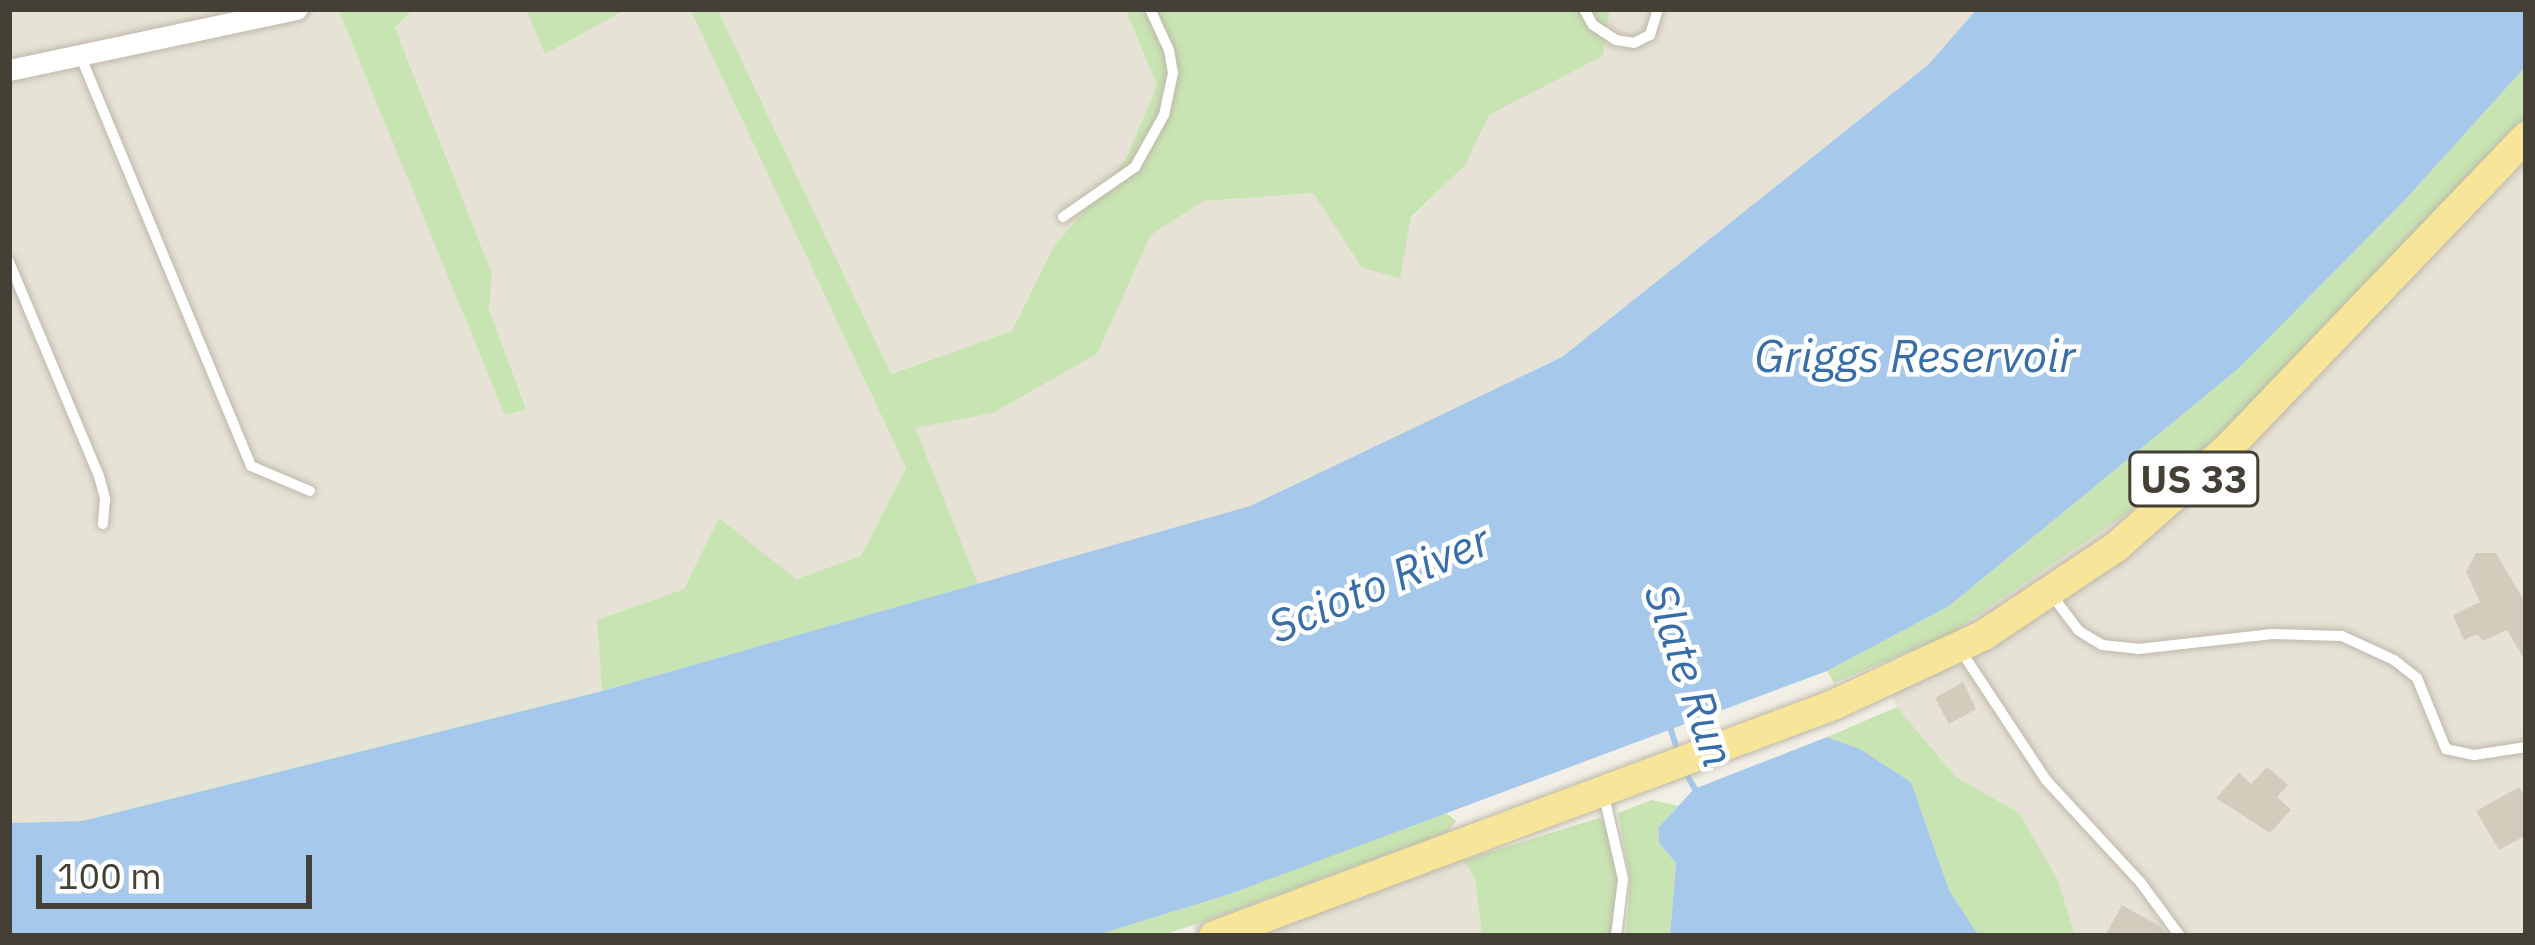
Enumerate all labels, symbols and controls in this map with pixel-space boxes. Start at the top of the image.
water label: Griggs Reservoir [1755,329,2075,383]
road number: US 33 [2128,446,2260,512]
water label: Scioto River [1260,512,1498,654]
water label: Slate Run [1634,576,1746,774]
scale bar [42,831,318,905]
text: 100 m [57,852,162,899]

